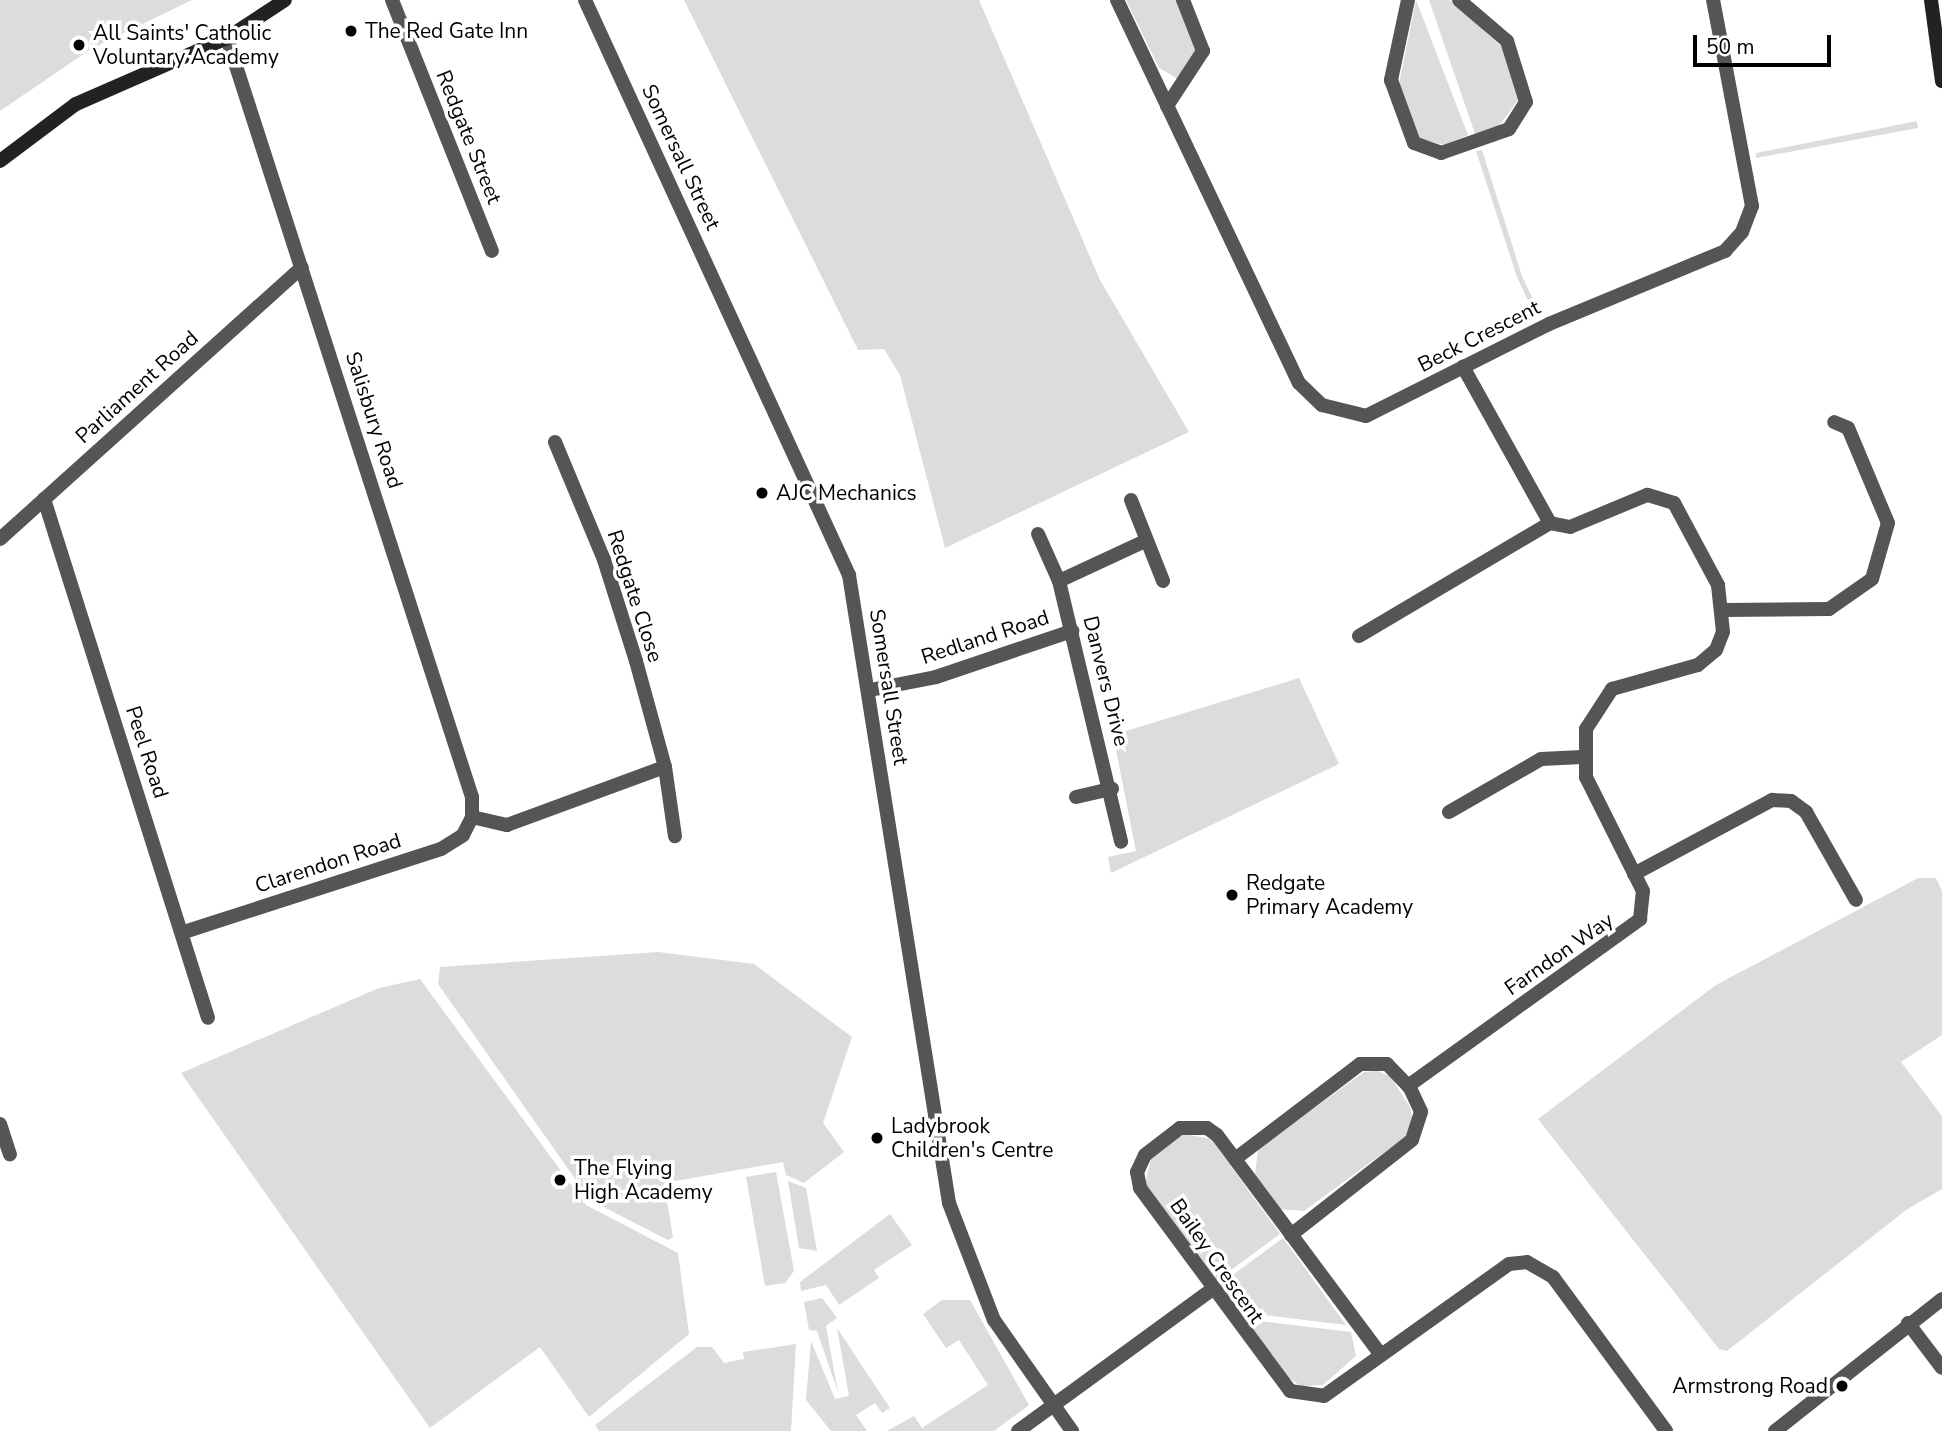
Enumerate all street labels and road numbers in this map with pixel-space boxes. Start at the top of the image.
street label: Redgate Street [431,67,507,207]
street label: Somersall Street [636,80,726,234]
street label: Beck Crescent [1414,294,1544,378]
street label: Parliament Road [70,325,204,449]
street label: Salisbury Road [340,348,408,492]
street label: Redgate Close [602,527,668,665]
street label: Redland Road [918,604,1052,670]
street label: Somersall Street [864,607,914,767]
street label: Danvers Drive [1078,613,1134,749]
street label: Peel Road [120,703,174,801]
street label: Clarendon Road [252,828,404,898]
street label: Farndon Way [1500,907,1618,1001]
street label: Bailey Crescent [1165,1194,1269,1328]

